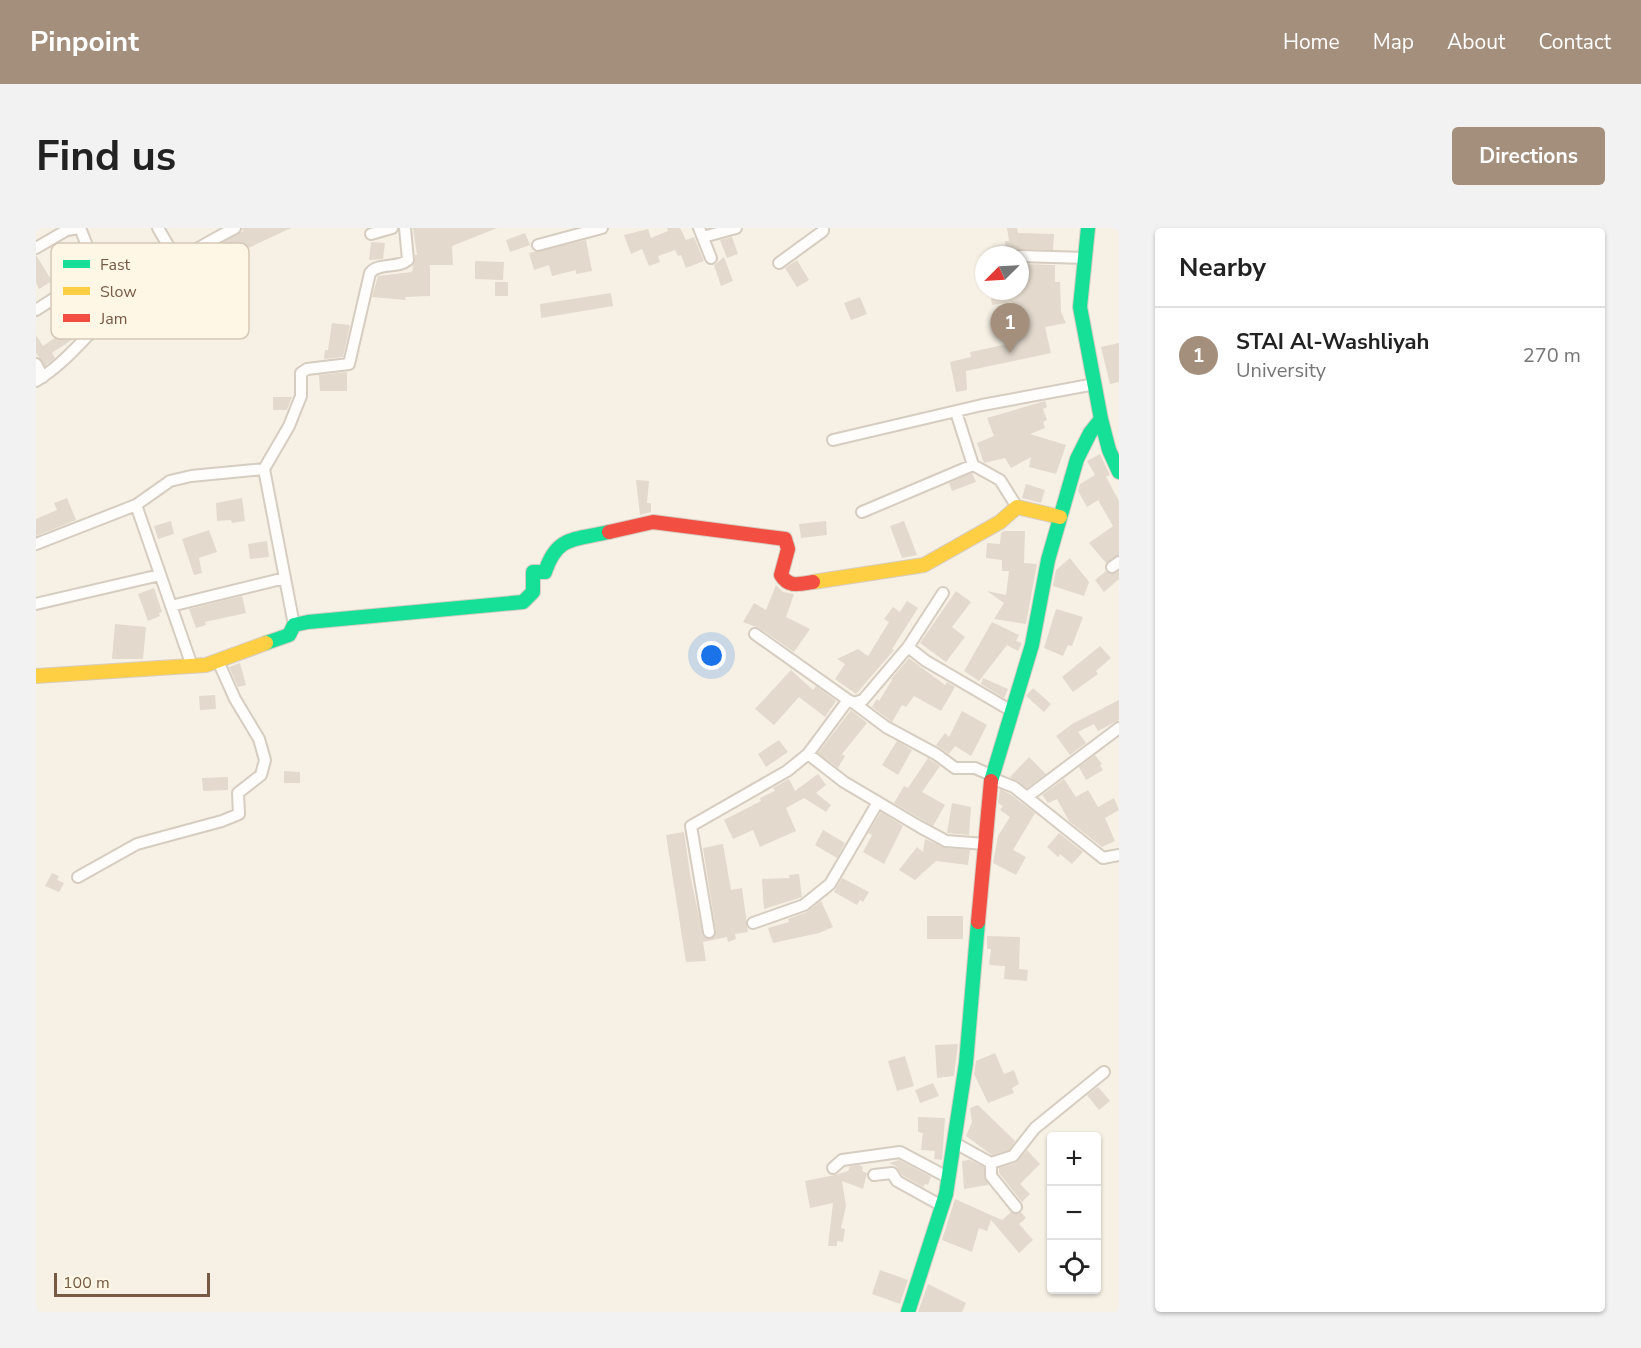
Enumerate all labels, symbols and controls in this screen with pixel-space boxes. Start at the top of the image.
text: Pinpoint [30,23,139,61]
text: Home [1283,28,1340,56]
text: Map [1373,28,1414,56]
text: About [1447,28,1505,56]
text: Contact [1538,28,1611,56]
button: Directions [1452,127,1605,185]
text: Find us [36,128,176,185]
legend [51,243,249,339]
north arrow [975,246,1029,300]
text: Nearby [1179,250,1266,285]
text: Fast [100,254,131,276]
text: Slow [100,281,137,303]
pin: 1 [990,304,1030,353]
text: Jam [99,308,127,330]
text: STAI Al-Washliyah [1236,327,1429,357]
text: 1 [1193,342,1205,369]
text: 270 m [1523,342,1581,369]
text: University [1236,357,1326,384]
your location [697,641,726,670]
map controls [1047,1132,1101,1294]
button: + [1047,1132,1101,1186]
button: − [1047,1186,1101,1240]
button: locate [1047,1240,1101,1294]
scale bar [54,1270,210,1298]
text: 100 m [63,1272,110,1294]

